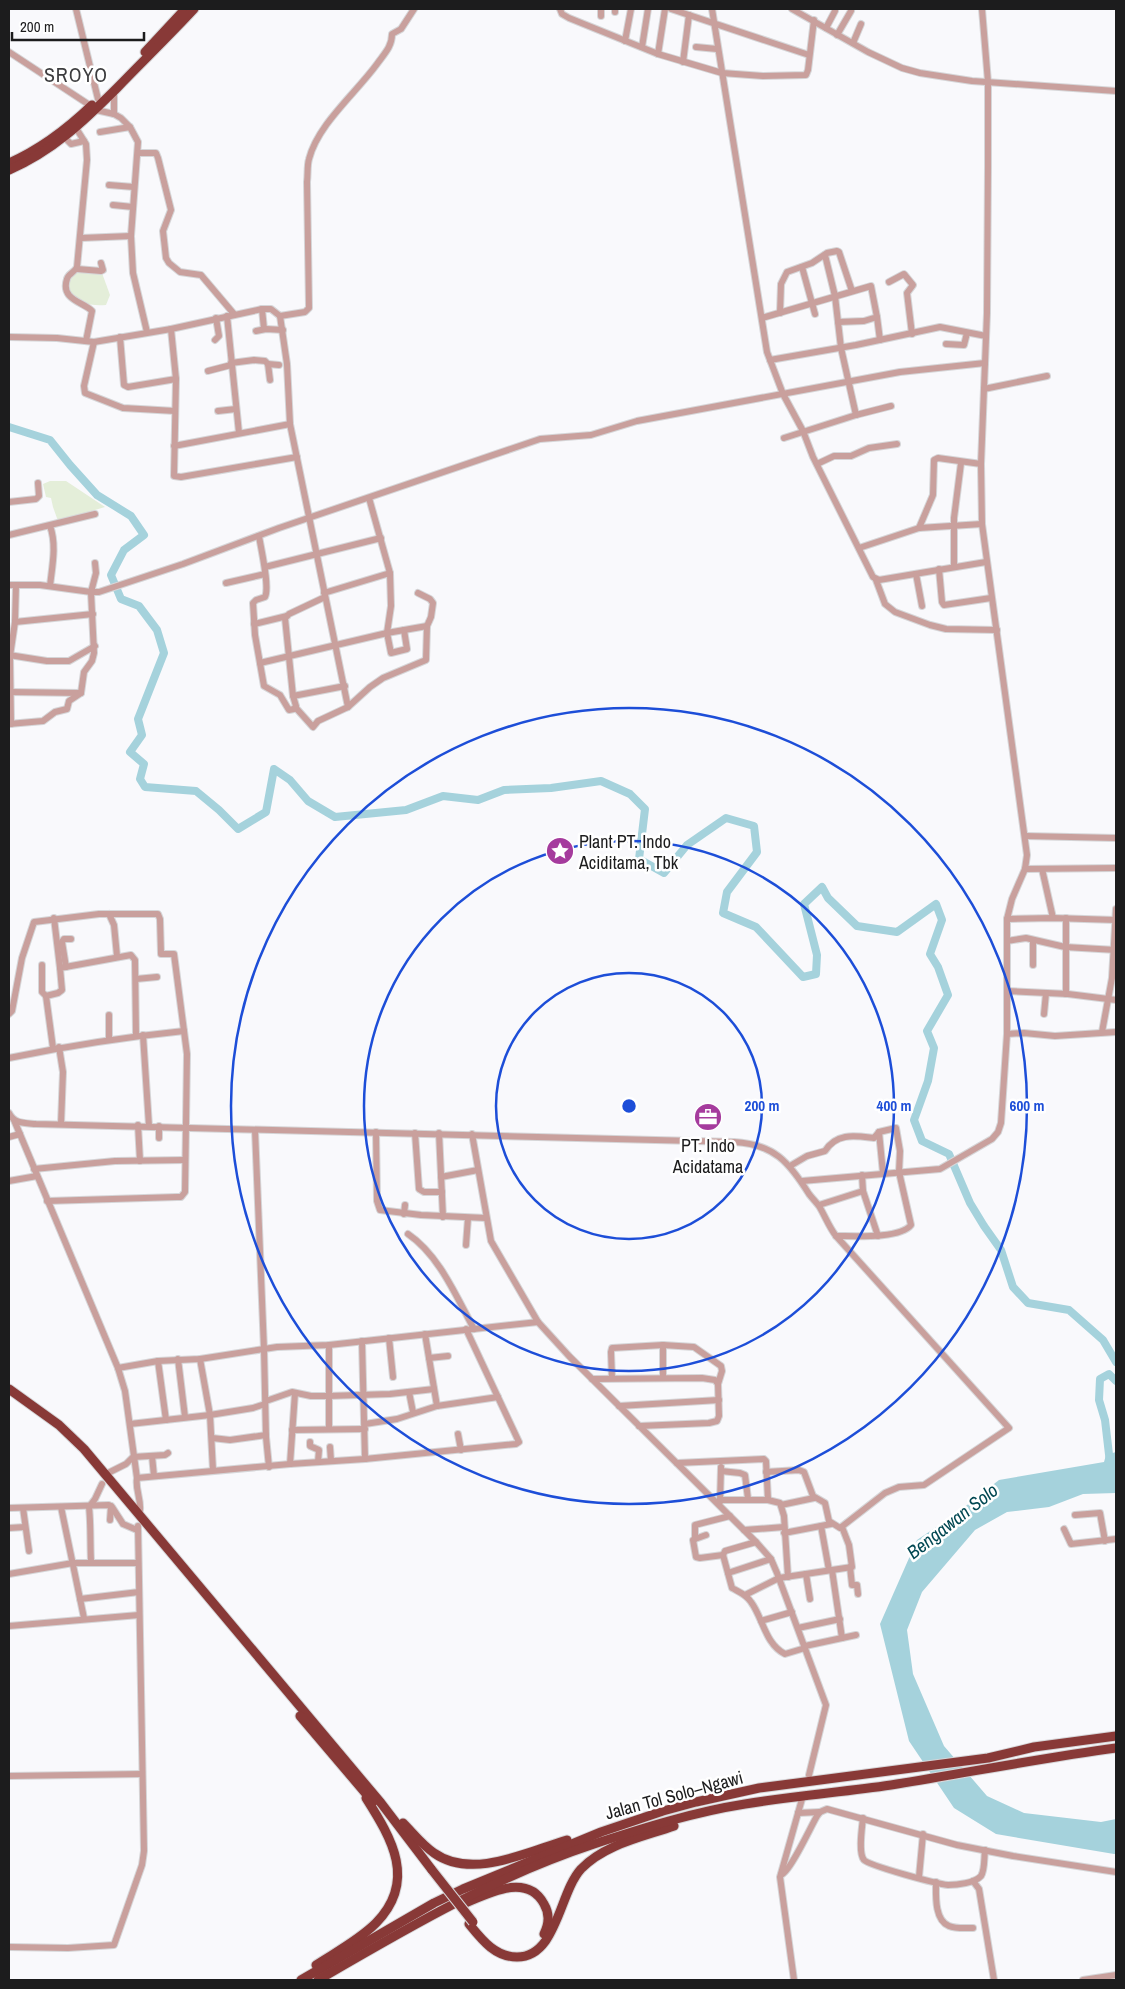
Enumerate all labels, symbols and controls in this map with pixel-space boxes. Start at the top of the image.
scale bar [12,10,145,42]
text: 200 m [20,16,54,37]
district label: SROYO [44,61,108,88]
place label: Plant PT. Indo Aciditama, Tbk [578,829,679,875]
place icon: Plant PT. Indo Aciditama, Tbk [545,836,575,866]
text: 200 m [745,1095,779,1116]
text: 400 m [877,1095,911,1116]
text: 600 m [1010,1095,1044,1116]
centre of rings [620,1097,638,1115]
office icon: PT. Indo Acidatama [693,1102,723,1132]
place label: PT. Indo Acidatama [672,1133,743,1179]
water label: Bengawan Solo [901,1477,1003,1565]
street label: Jalan Tol Solo–Ngawi [602,1765,746,1825]

